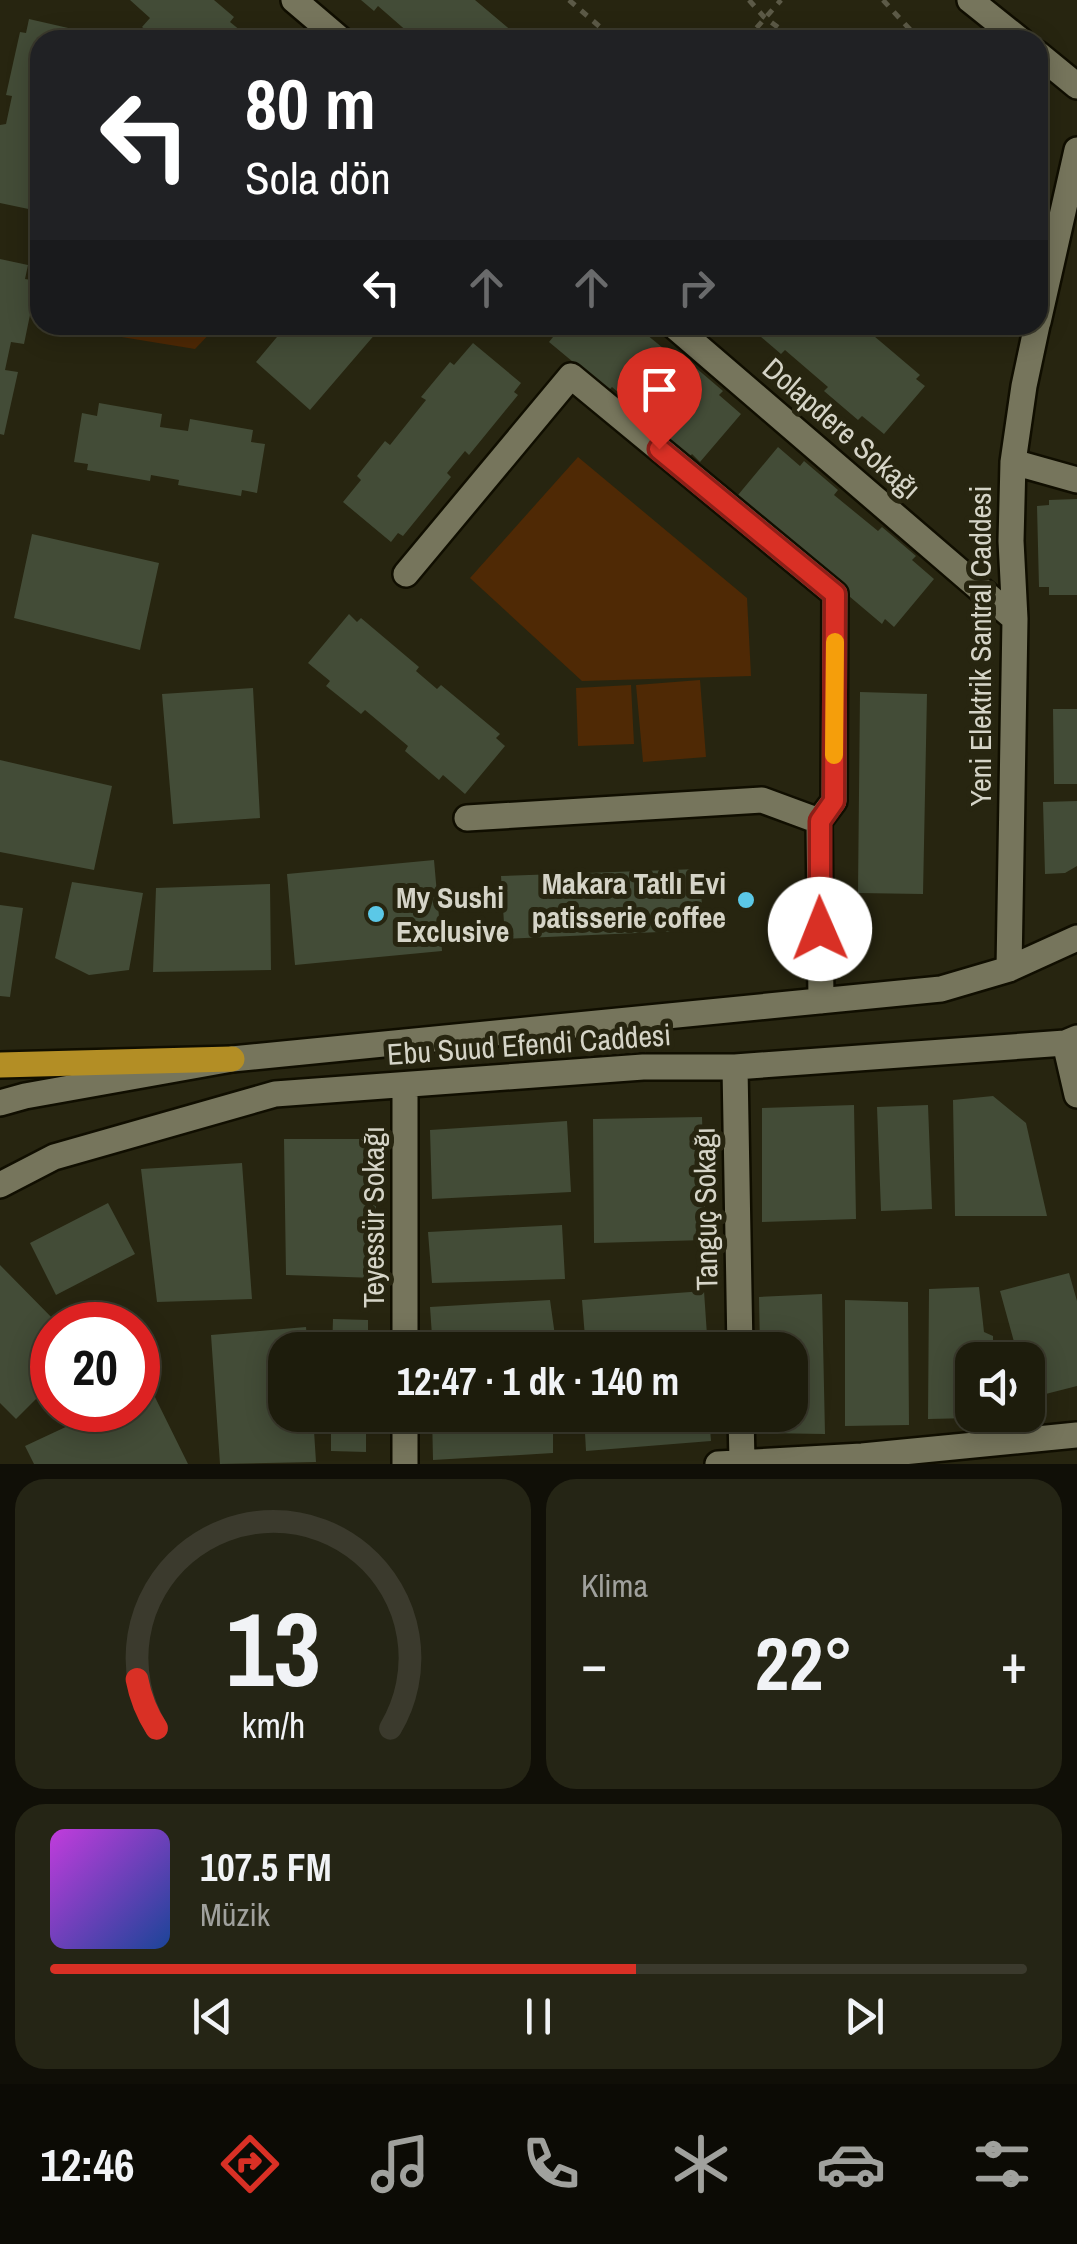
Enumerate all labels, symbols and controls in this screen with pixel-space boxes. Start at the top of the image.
text: 80 m [245,57,376,151]
icon: left [80,70,210,200]
text: Sola dön [245,147,391,208]
icon: left [354,260,409,315]
icon: ahead [459,260,514,315]
icon: ahead [564,260,619,315]
icon: right [669,260,724,315]
pin [617,347,702,450]
street label: Dolapdere Sokağı [755,348,929,508]
icon: arrive [632,362,687,417]
street label: Yeni Elektrik Santral Caddesi [960,486,1000,806]
place label: Makara Tatlı Evi patisserie coffee [532,863,726,937]
place label: My Sushi Exclusive [396,877,510,951]
position arrow [768,877,872,981]
marker: Makara Tatlı Evi patisserie coffee [735,889,757,911]
marker: My Sushi Exclusive [365,903,387,925]
street label: Ebu Suud Efendi Caddesi [386,1014,672,1074]
street label: Teyessür Sokağı [353,1126,393,1308]
street label: Tanguç Sokağı [684,1127,726,1291]
speed limit sign: 20 [30,1302,160,1432]
map controls [955,1342,1045,1432]
button: sound [955,1342,1045,1432]
text: 12:47 · 1 dk · 140 m [397,1356,679,1407]
text: Klima [581,1564,648,1607]
text: 13 [226,1578,320,1718]
text: 22° [755,1612,853,1713]
text: − [581,1626,607,1700]
text: + [1001,1626,1027,1700]
text: km/h [241,1701,305,1749]
text: 107.5 FM [200,1842,332,1893]
text: Müzik [200,1893,270,1936]
icon: previous [185,1989,240,2044]
icon: pause [511,1989,566,2044]
icon: next [837,1989,892,2044]
icon: directions [215,2129,285,2199]
icon: music [365,2129,435,2199]
icon: phone [516,2129,586,2199]
icon: climate [666,2129,736,2199]
icon: car [816,2129,886,2199]
icon: filters [967,2129,1037,2199]
text: 12:46 [40,2134,135,2195]

